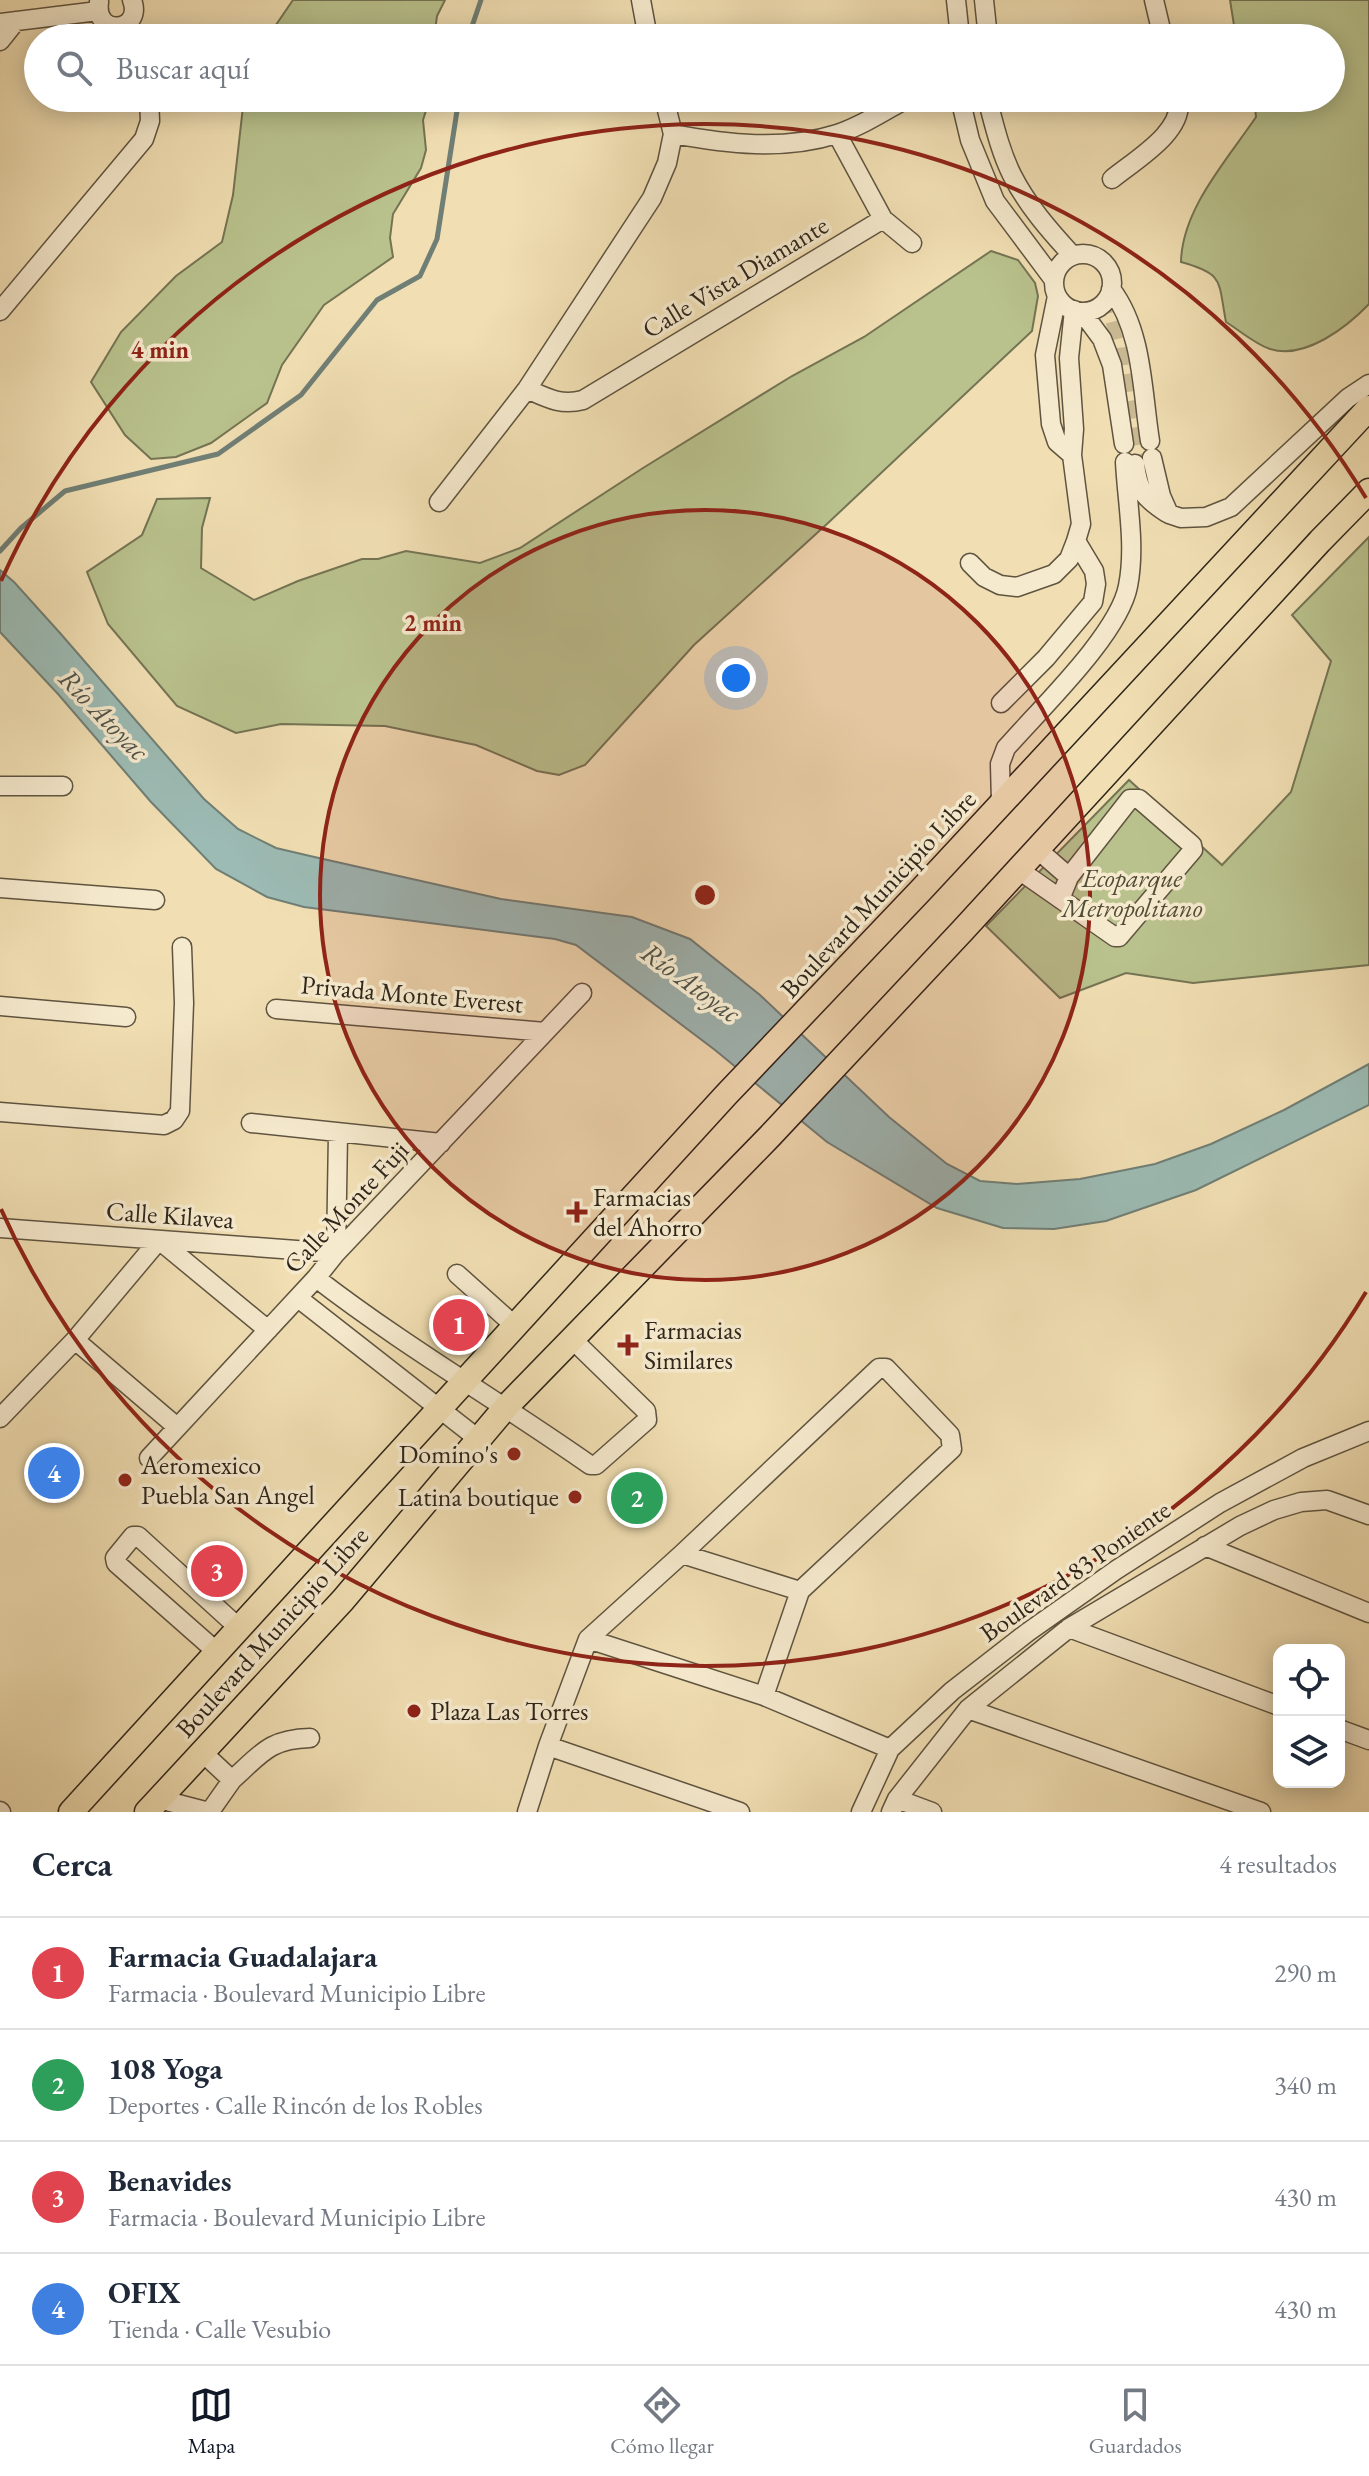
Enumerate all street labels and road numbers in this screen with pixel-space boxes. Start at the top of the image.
street label: Calle Vista Diamante [636,208,834,346]
street label: Boulevard Municipio Libre [773,783,983,1005]
street label: Privada Monte Everest [300,967,524,1021]
street label: Calle Monte Fuji [276,1134,416,1280]
street label: Calle Kilavea [105,1194,236,1236]
street label: Boulevard 83 Poniente [973,1493,1177,1649]
street label: Boulevard Municipio Libre [168,1519,376,1745]

